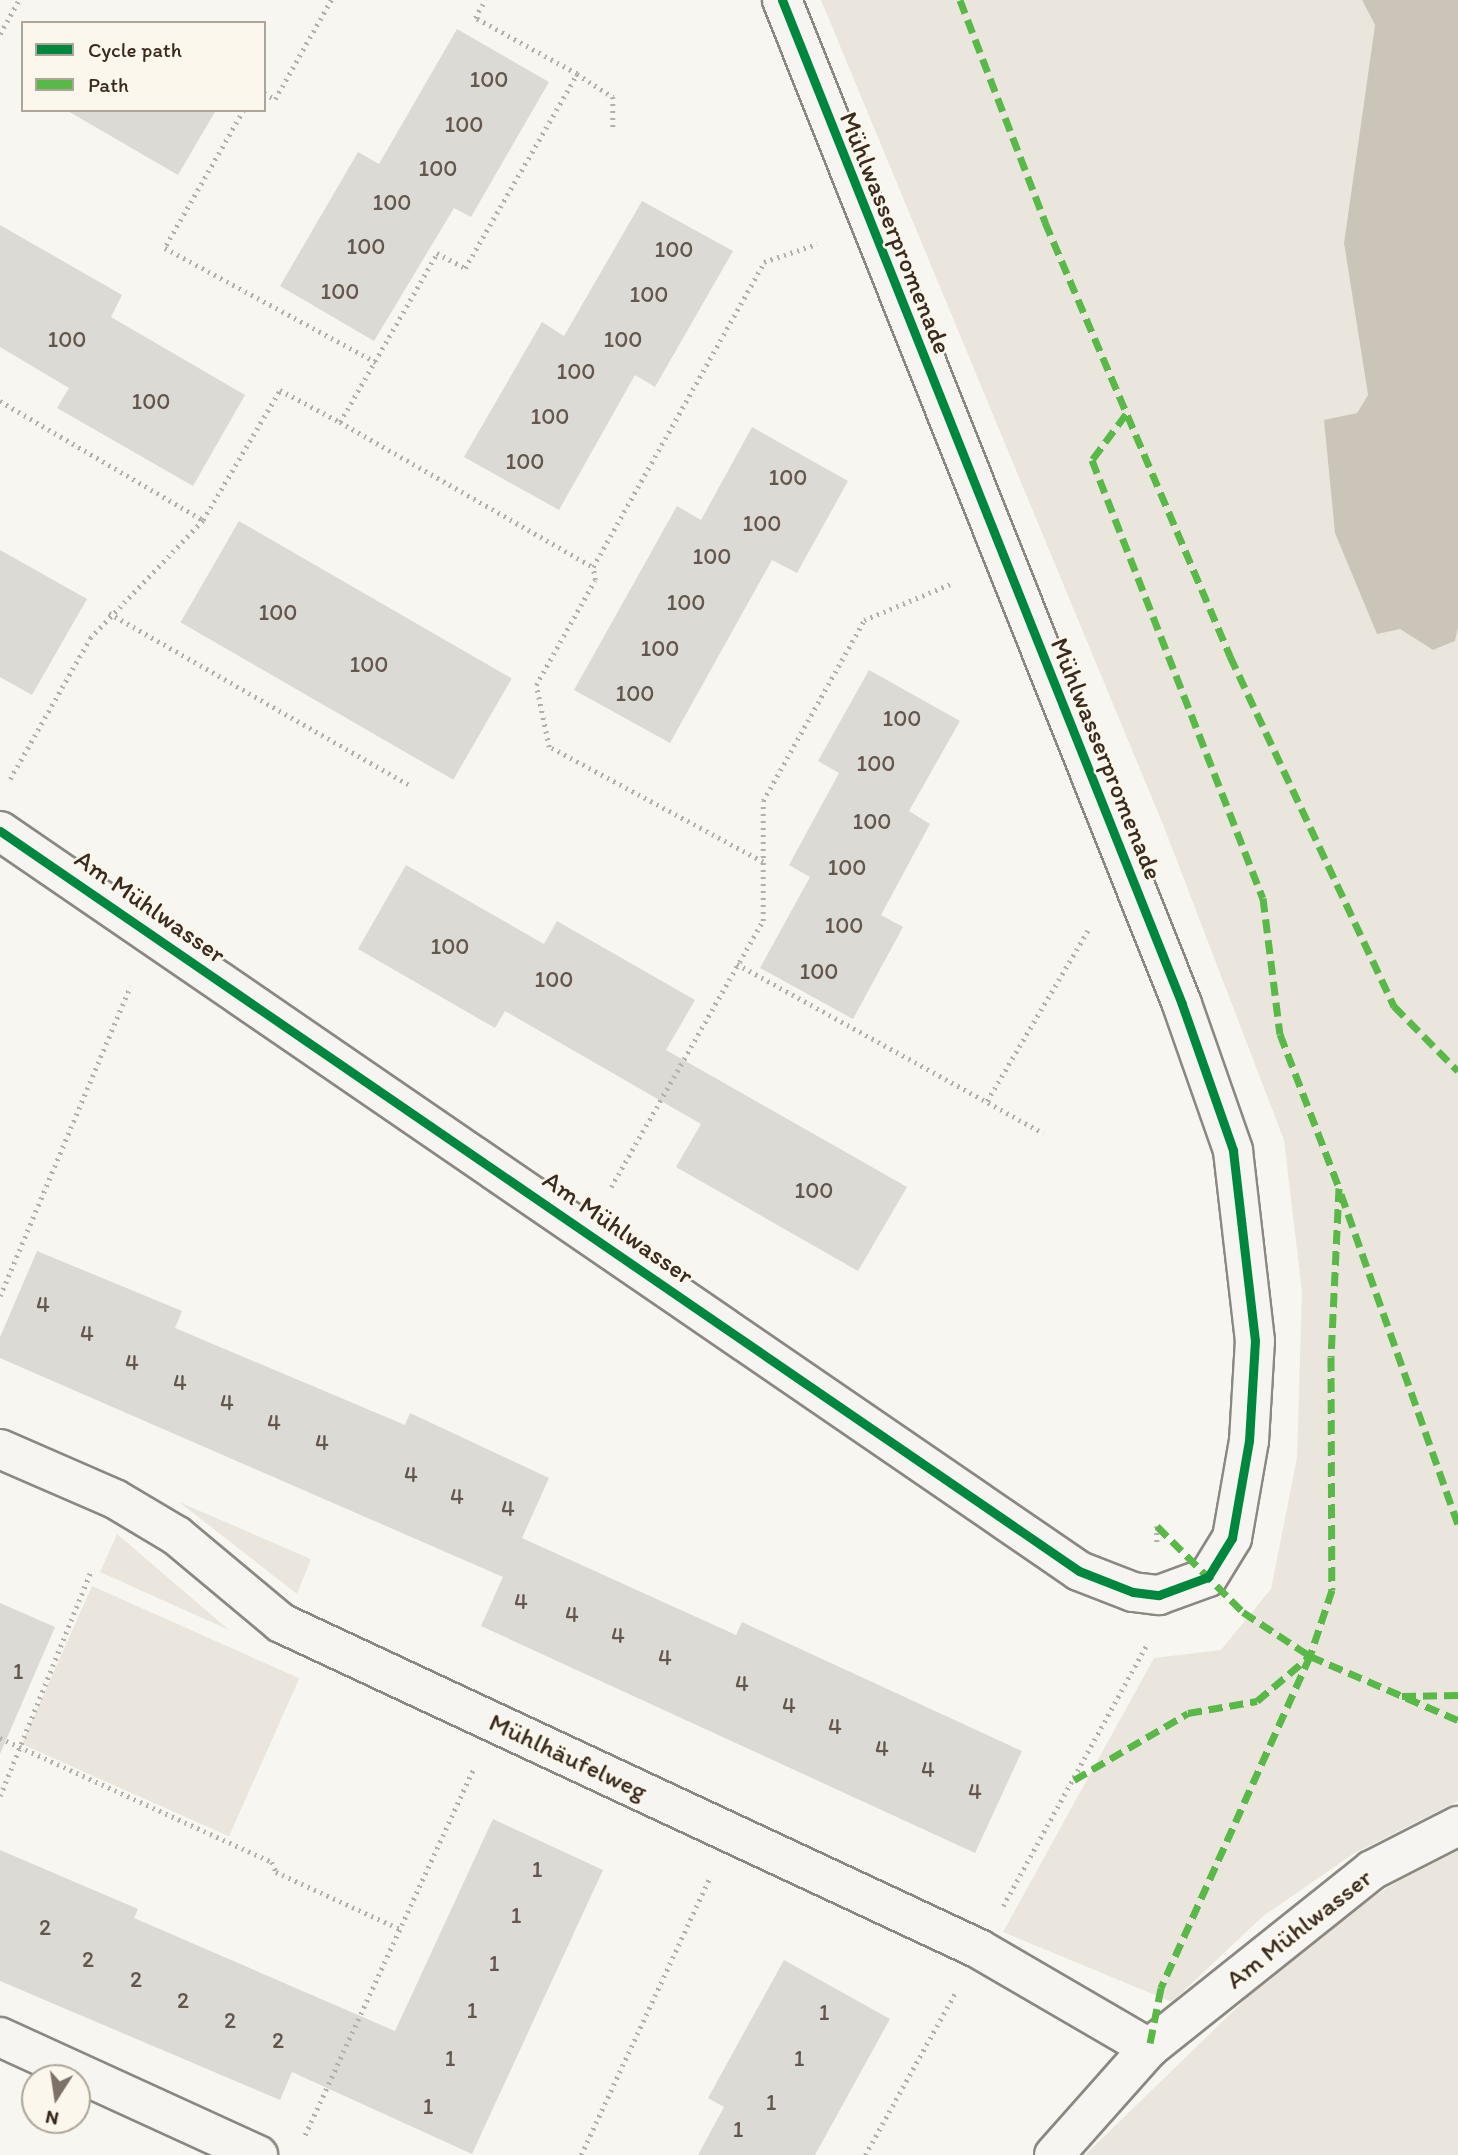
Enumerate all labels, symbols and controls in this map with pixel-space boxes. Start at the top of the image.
legend [21,21,266,112]
text: Cycle path [88,37,182,62]
house number: 100 [469,65,509,93]
text: Path [88,72,129,97]
street label: Mühlwasserpromenade [832,107,958,359]
house number: 100 [444,110,484,138]
house number: 100 [418,154,458,182]
house number: 100 [372,188,412,216]
house number: 100 [346,232,386,260]
house number: 100 [654,235,694,263]
house number: 100 [320,277,360,305]
house number: 100 [629,280,669,308]
house number: 100 [47,325,87,353]
house number: 100 [603,325,643,353]
house number: 100 [556,357,596,385]
house number: 100 [131,387,171,415]
house number: 100 [530,402,570,430]
house number: 100 [505,447,545,475]
house number: 100 [768,463,808,491]
house number: 100 [742,509,782,537]
house number: 100 [692,542,732,570]
house number: 100 [666,588,706,616]
house number: 100 [258,598,298,626]
street label: Mühlwasserpromenade [1043,633,1169,885]
house number: 100 [640,634,680,662]
house number: 100 [349,650,389,678]
house number: 100 [615,679,655,707]
house number: 100 [882,704,922,732]
house number: 100 [856,749,896,777]
house number: 100 [852,807,892,835]
street label: Am Mühlwasser [68,843,232,971]
house number: 100 [827,853,867,881]
house number: 100 [824,911,864,939]
house number: 100 [430,932,470,960]
house number: 100 [799,957,839,985]
house number: 100 [534,965,574,993]
street label: Am Mühlwasser [536,1164,700,1292]
house number: 100 [794,1176,834,1204]
house number: 4 [36,1290,50,1318]
house number: 4 [80,1319,94,1347]
house number: 4 [125,1348,139,1376]
house number: 4 [173,1368,187,1396]
house number: 4 [220,1388,234,1416]
house number: 4 [267,1408,281,1436]
house number: 4 [315,1428,329,1456]
house number: 4 [404,1460,418,1488]
house number: 4 [450,1482,464,1510]
house number: 4 [501,1494,515,1522]
house number: 4 [514,1587,528,1615]
house number: 4 [565,1600,579,1628]
house number: 4 [611,1621,625,1649]
house number: 4 [658,1643,672,1671]
house number: 1 [13,1657,23,1685]
house number: 4 [735,1669,749,1697]
house number: 4 [782,1691,796,1719]
street label: Mühlhäufelweg [484,1707,652,1807]
house number: 4 [828,1712,842,1740]
house number: 4 [875,1734,889,1762]
house number: 4 [921,1755,935,1783]
house number: 4 [968,1777,982,1805]
house number: 1 [532,1855,542,1883]
street label: Am Mühlwasser [1219,1862,1379,1996]
house number: 1 [511,1901,521,1929]
house number: 2 [39,1913,51,1941]
house number: 2 [82,1945,94,1973]
house number: 1 [489,1949,499,1977]
house number: 2 [130,1965,142,1993]
house number: 2 [177,1986,189,2014]
house number: 1 [467,1996,477,2024]
house number: 1 [819,1998,829,2026]
house number: 2 [224,2006,236,2034]
house number: 2 [272,2026,284,2054]
house number: 1 [445,2044,455,2072]
house number: 1 [794,2044,804,2072]
north arrow [21,2064,91,2134]
house number: 1 [766,2088,776,2116]
house number: 1 [423,2092,433,2120]
text: N [43,2105,61,2131]
house number: 1 [733,2115,743,2143]

